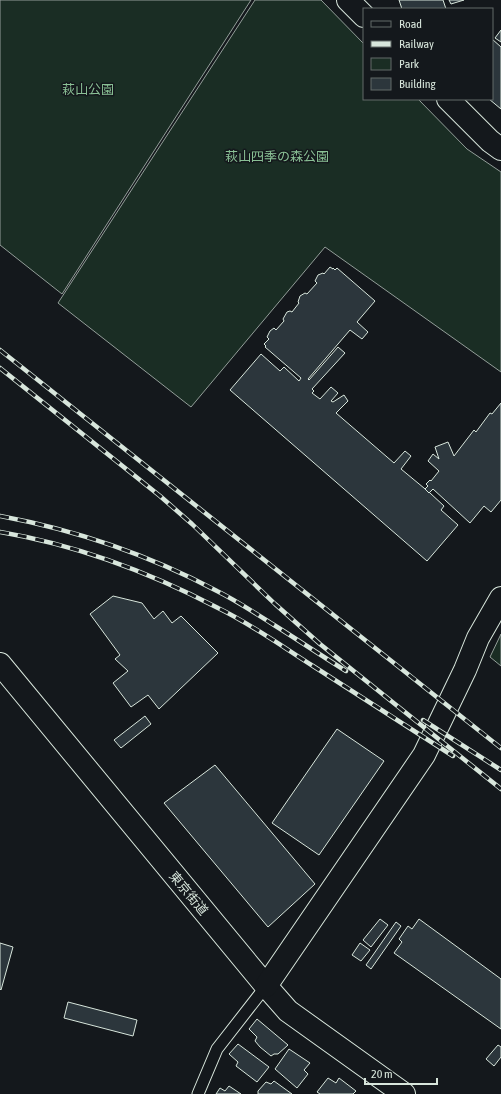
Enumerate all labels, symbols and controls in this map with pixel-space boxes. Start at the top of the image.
legend [363,8,493,100]
text: Road [399,17,422,31]
text: Railway [399,37,434,51]
text: Park [399,57,420,71]
text: Building [399,77,437,91]
park label: 萩山公園 [62,82,114,97]
park label: 萩山四季の森公園 [225,149,329,164]
street label: 東京街道 [166,869,211,918]
scale bar [365,1060,437,1086]
text: 20 m [371,1067,393,1081]

